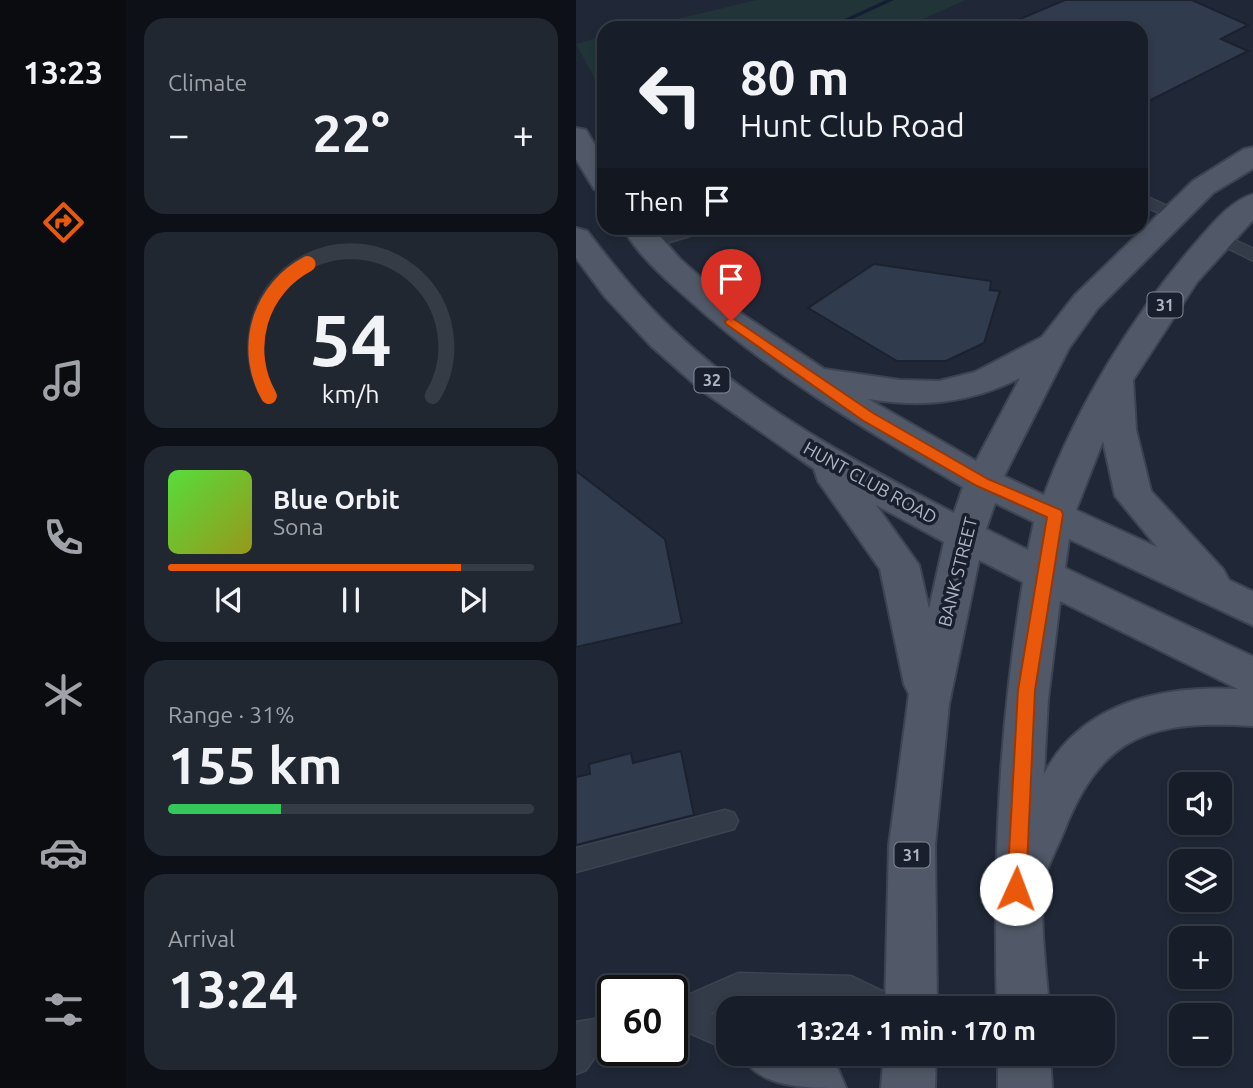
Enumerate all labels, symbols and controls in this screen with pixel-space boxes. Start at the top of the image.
icon: left [625,49,716,140]
text: 80 m [740,49,849,104]
text: 13:23 [23,54,103,90]
text: Climate [168,70,247,95]
text: 22° [312,104,390,162]
text: Hunt Club Road [740,107,965,143]
text: − [168,113,189,155]
text: + [513,113,534,155]
icon: arrive [698,182,736,220]
text: Then [625,187,684,216]
icon: directions [39,198,88,247]
pin [701,249,761,321]
icon: arrive [712,260,750,298]
road number: 31 [1148,292,1182,318]
text: 54 [310,298,392,380]
icon: music [39,356,88,405]
road number: 32 [694,368,730,392]
text: km/h [322,380,380,408]
street label: HUNT CLUB ROAD [800,437,941,527]
text: Blue Orbit [273,485,400,514]
icon: phone [39,513,88,562]
text: Sona [273,514,323,539]
street label: BANK STREET [934,515,980,628]
icon: previous [210,581,248,619]
icon: pause [332,581,370,619]
icon: next [454,581,492,619]
icon: climate [39,670,88,719]
text: Range · 31% [168,702,295,727]
text: 155 km [168,736,342,794]
map controls [1169,772,1232,1066]
button: sound [1169,772,1232,835]
icon: car [39,828,88,877]
road number: 31 [894,842,930,868]
button: layers [1169,849,1232,912]
position arrow [979,852,1053,926]
text: Arrival [168,926,235,951]
button: + [1169,926,1232,989]
text: 13:24 [168,960,298,1018]
speed limit sign: 60 [597,975,688,1066]
icon: filters [39,985,88,1034]
button: − [1169,1003,1232,1066]
text: 13:24 · 1 min · 170 m [795,1016,1036,1045]

